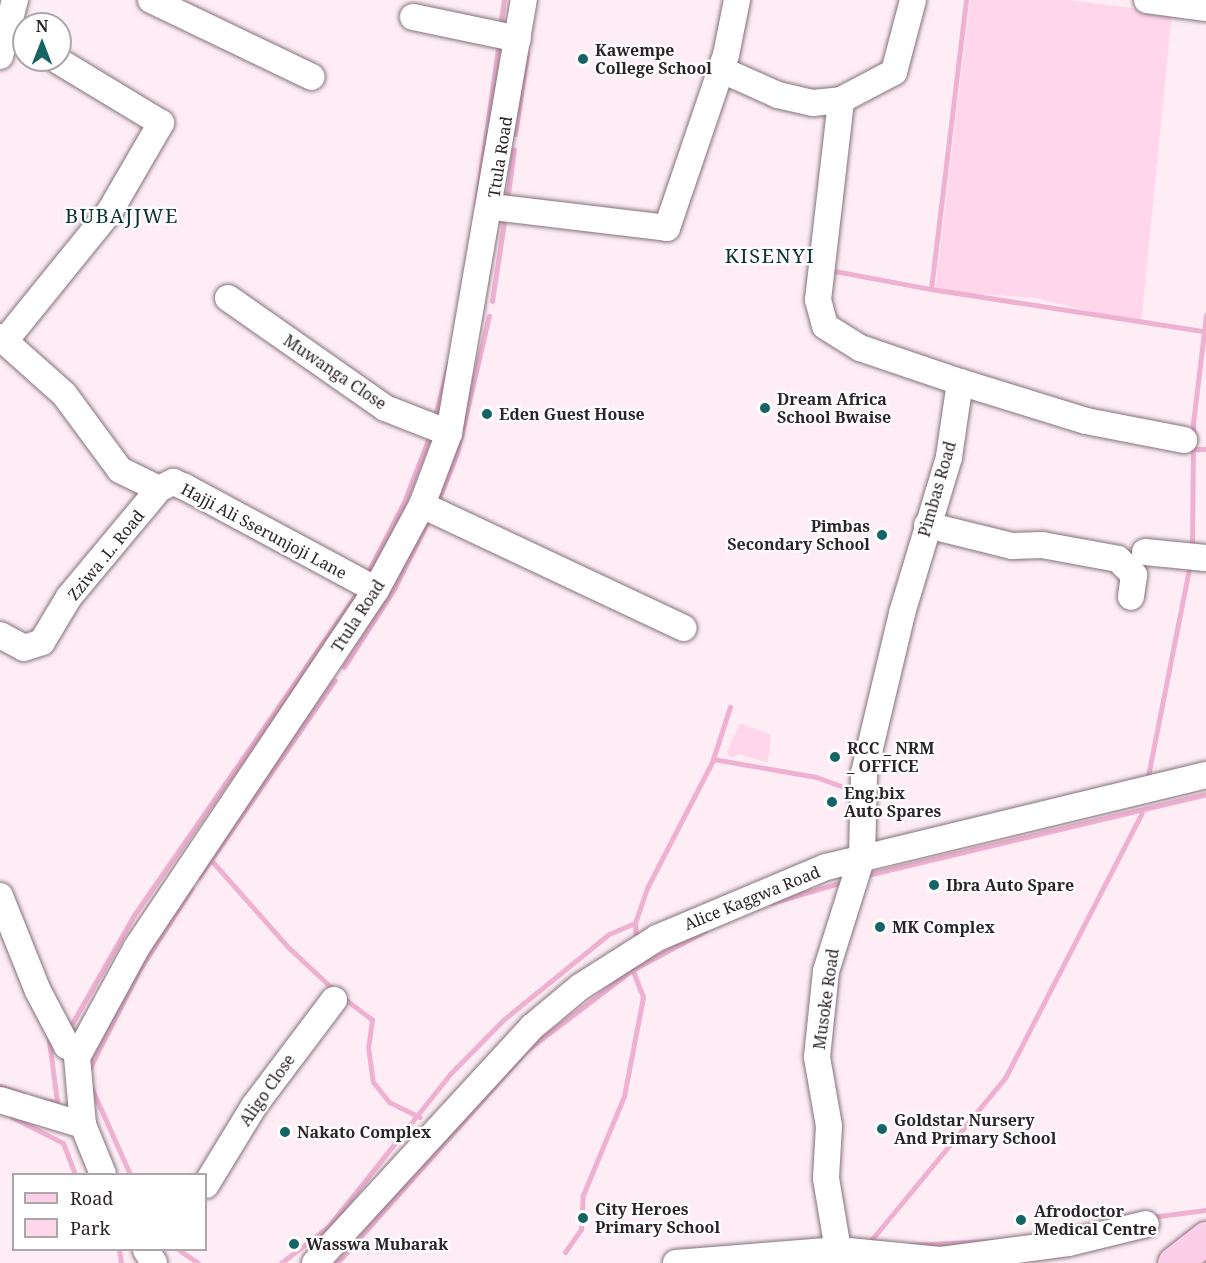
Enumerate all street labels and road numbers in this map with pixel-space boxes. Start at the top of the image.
street label: Ttula Road [484,115,516,199]
street label: Muwanga Close [280,331,390,413]
street label: Pimbas Road [914,439,960,539]
street label: Hajji Ali Sserunjoji Lane [178,479,350,583]
street label: Zziwa .L. Road [64,506,148,604]
street label: Ttula Road [328,576,388,656]
street label: Alice Kaggwa Road [681,862,823,934]
street label: Musoke Road [809,947,843,1051]
street label: Aligo Close [235,1050,299,1130]

